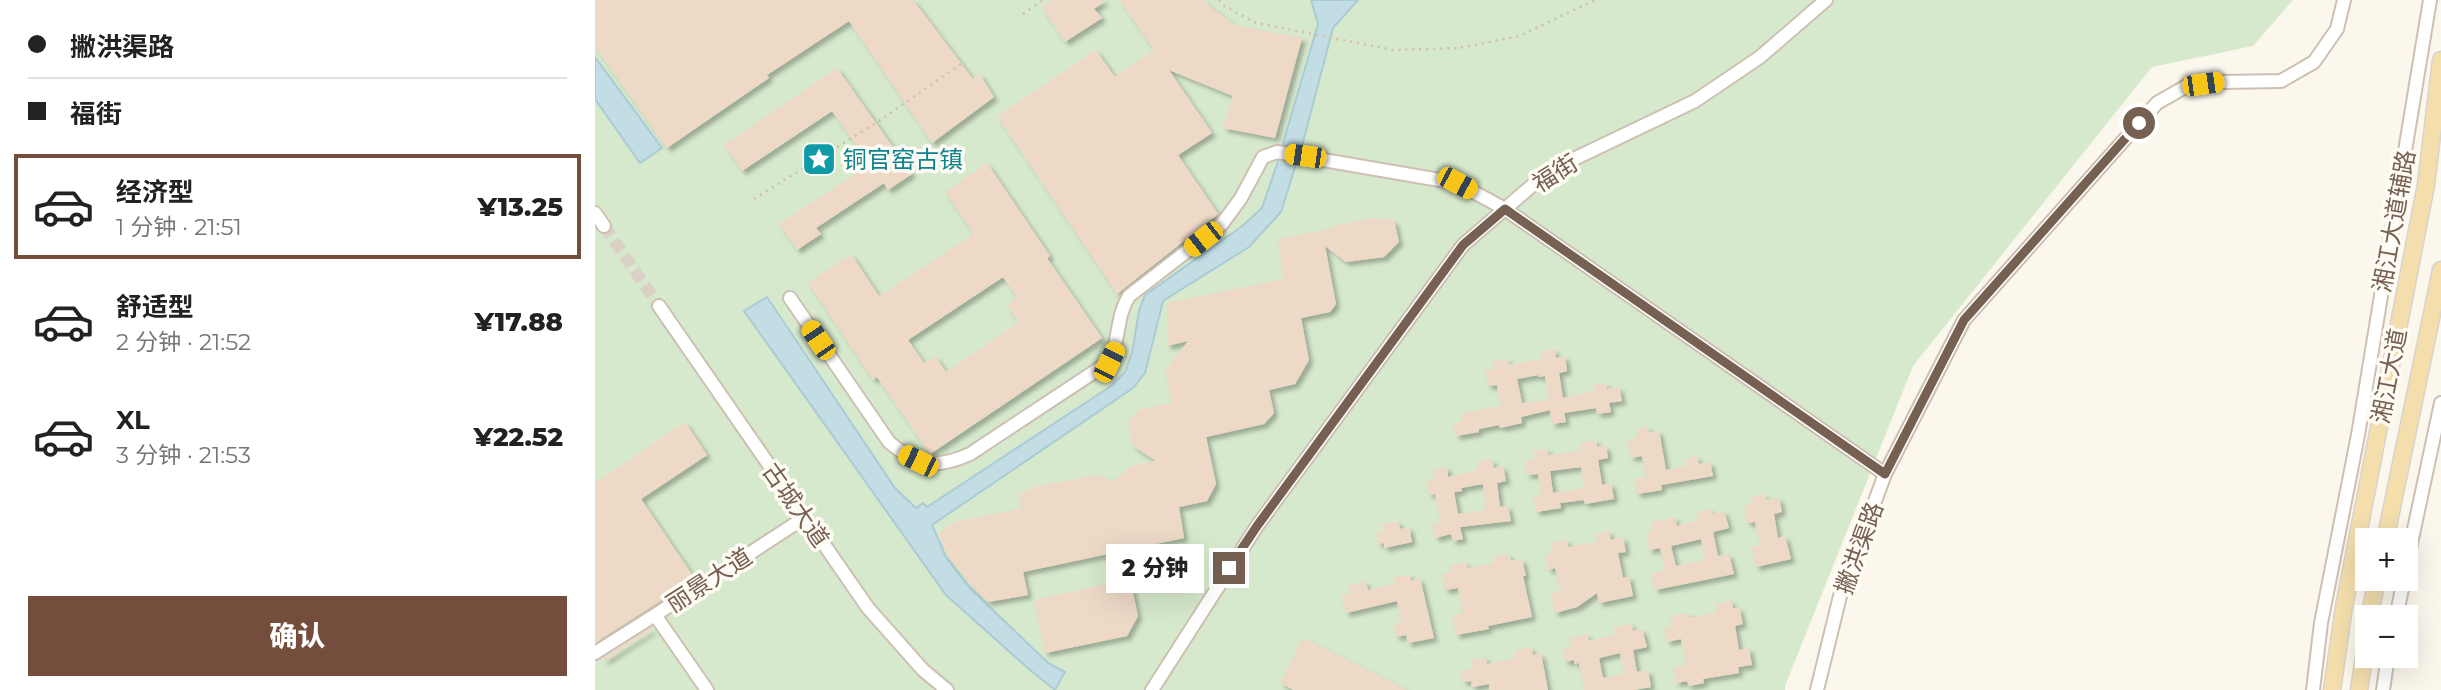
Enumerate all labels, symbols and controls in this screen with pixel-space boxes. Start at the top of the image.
text: 撇洪渠路 [70,31,174,63]
car [2181,71,2226,97]
text: 福街 [70,98,122,130]
route start [2123,107,2155,139]
place icon: 铜官窑古镇 [800,140,838,178]
car [1283,143,1328,169]
place label: 铜官窑古镇 [843,145,963,174]
street label: 福街 [1527,148,1583,198]
street label: 湘江大道辅路 [2367,148,2421,294]
car [1434,164,1481,202]
icon: car [32,175,95,238]
text: 经济型 [116,176,194,208]
text: ¥13.25 [477,191,563,223]
text: 1 分钟 · 21:51 [116,213,242,241]
car [1180,218,1227,260]
icon: car [32,290,95,353]
text: 舒适型 [116,291,194,323]
text: ¥17.88 [474,306,563,338]
car [798,317,839,363]
street label: 湘江大道 [2366,326,2412,426]
text: 2 分钟 · 21:52 [116,328,251,356]
car [1091,339,1128,385]
text: XL [116,404,150,436]
icon: car [32,405,95,468]
text: ¥22.52 [473,421,563,453]
text: 3 分钟 · 21:53 [116,441,251,469]
car [895,442,942,480]
street label: 古城大道 [757,457,835,553]
street label: 撇洪渠路 [1829,498,1889,598]
map controls [2355,528,2418,668]
button: + [2355,528,2418,591]
street label: 丽景大道 [661,542,757,618]
callout: 2 分钟 [1107,544,1205,592]
route end [1213,552,1245,584]
text: 2 分钟 [1122,554,1188,582]
button: 确认 [28,596,567,676]
button: − [2355,605,2418,668]

